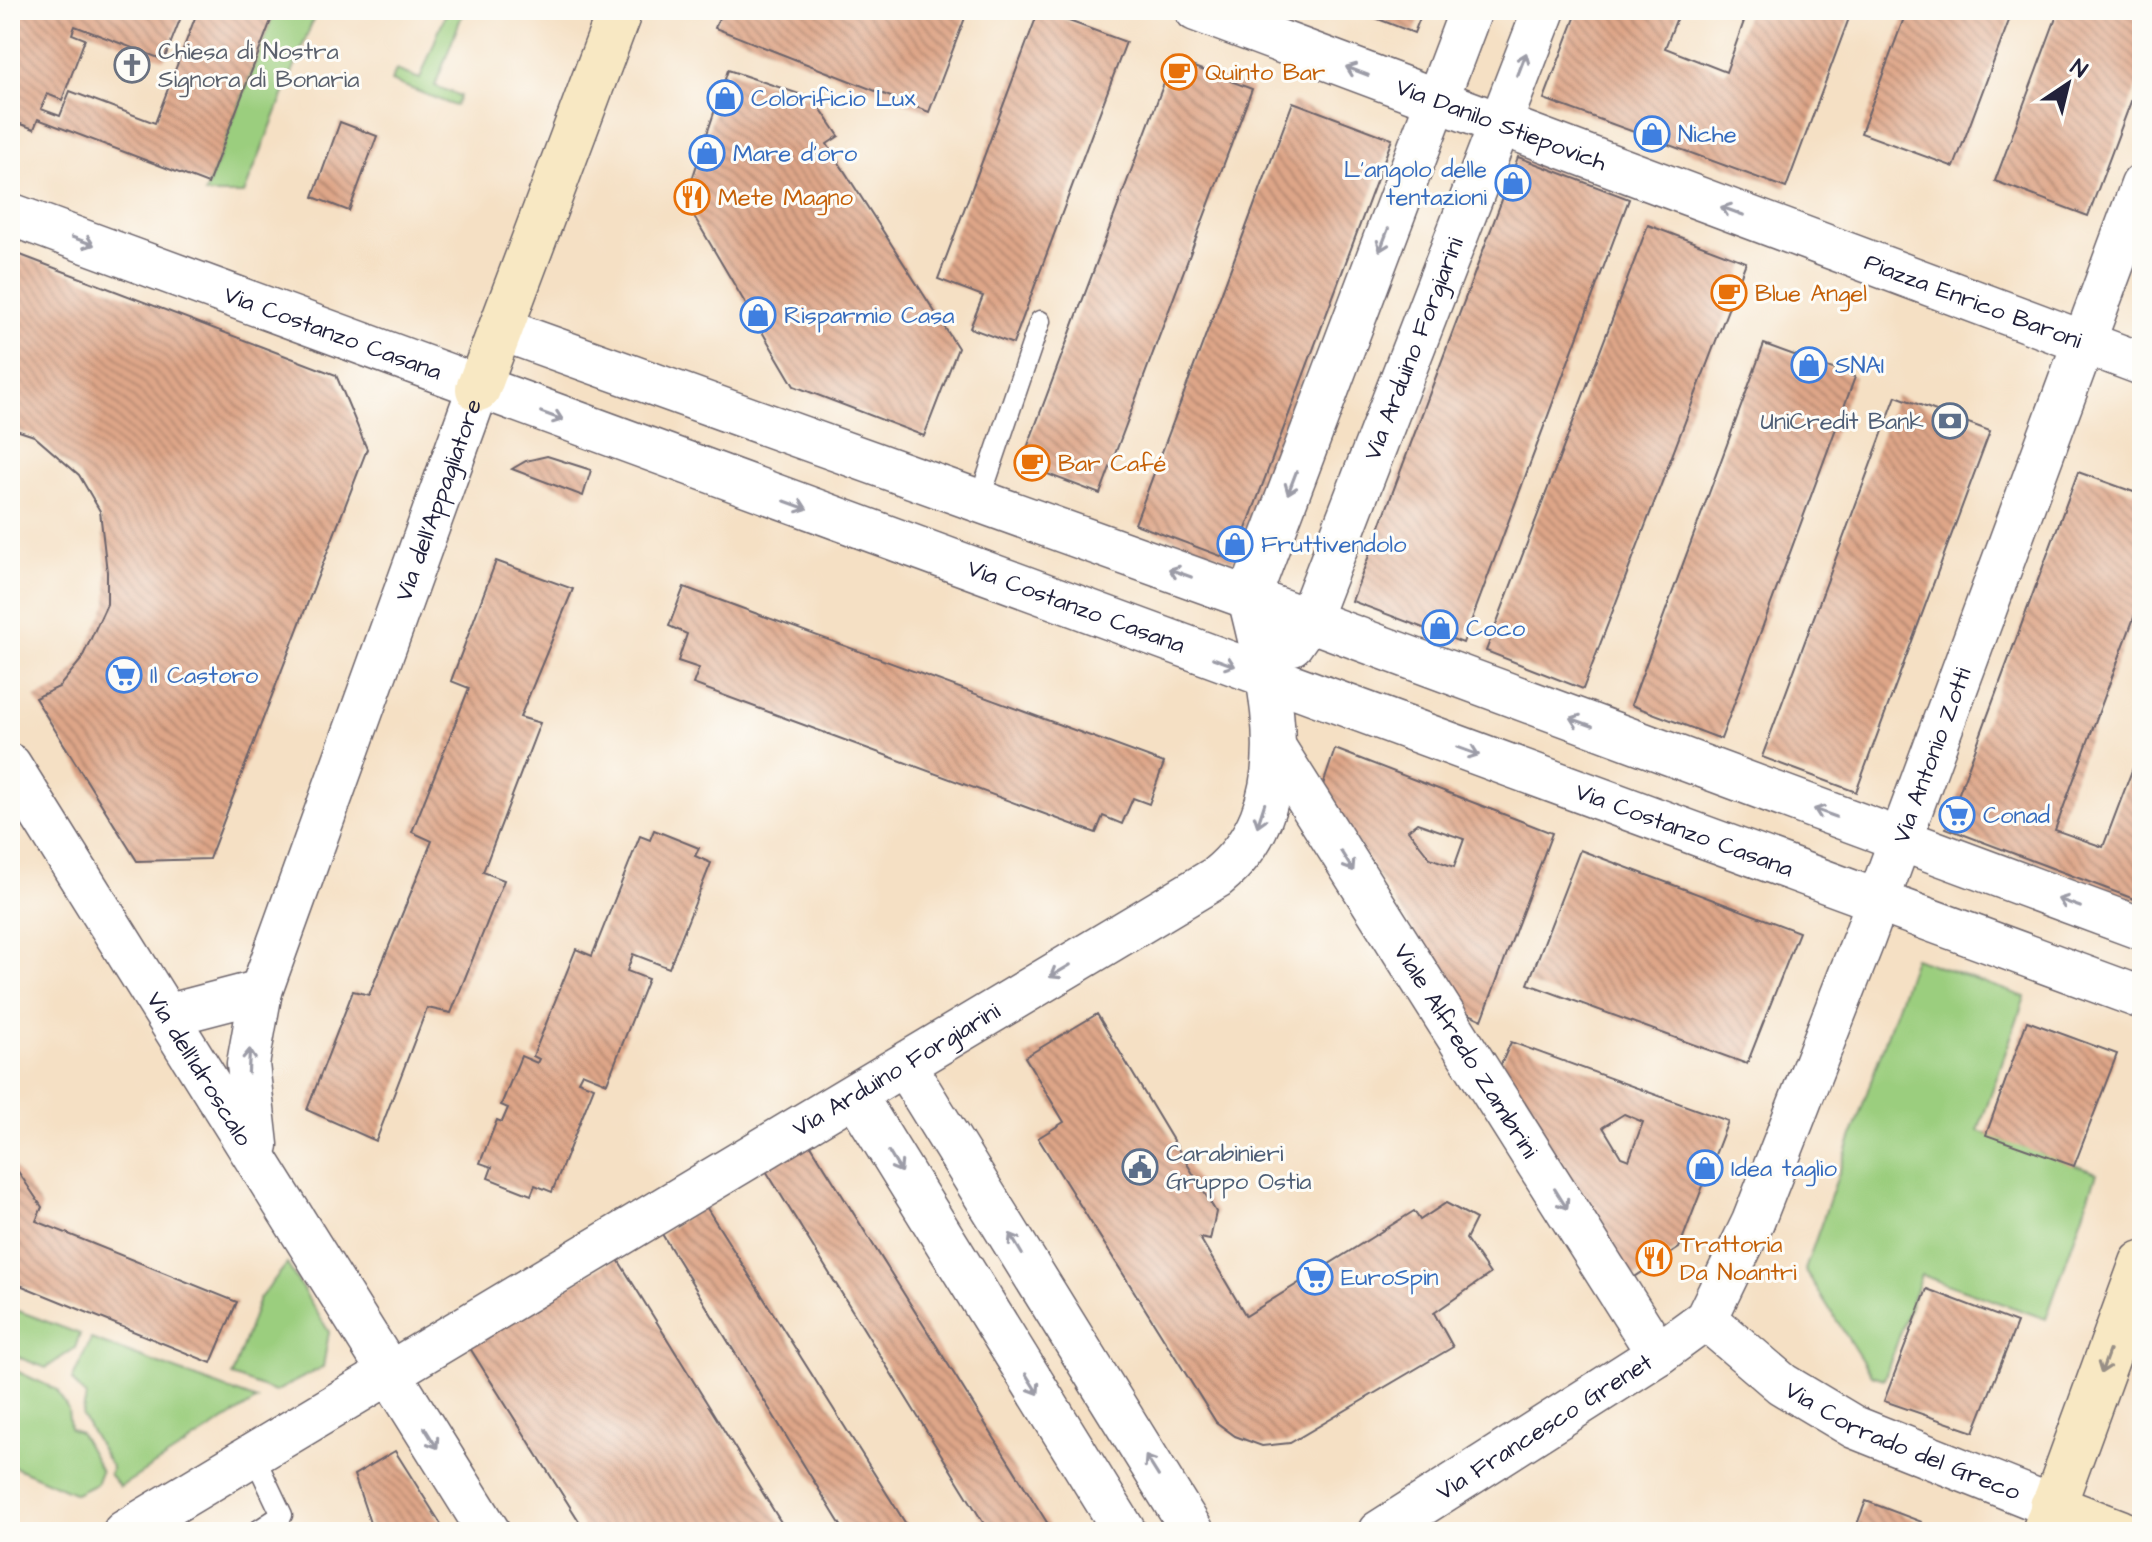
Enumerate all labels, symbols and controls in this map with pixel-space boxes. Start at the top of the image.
place label: Chiesa di Nostra Signora di Bonaria [158,35,359,98]
north arrow [2028,44,2108,124]
church icon: Chiesa di Nostra Signora di Bonaria [113,46,151,84]
one-way arrow [1516,52,1530,77]
text: N [2064,52,2093,86]
cafe icon: Quinto Bar [1160,53,1198,91]
place label: Quinto Bar [1205,56,1325,90]
one-way arrow [1345,63,1370,77]
street label: Via Danilo Stiepovich [1391,70,1611,180]
shop icon: Colorificio Lux [706,79,744,117]
place label: Colorificio Lux [751,82,916,116]
shop icon: Niche [1633,115,1671,153]
place label: Niche [1678,118,1737,152]
shop icon: Mare d'oro [688,134,726,172]
place label: Mare d'oro [733,137,858,171]
place label: L'angolo delle tentazioni [1344,153,1487,215]
shop icon: L'angolo delle tentazioni [1494,164,1532,202]
restaurant icon: Mete Magno [673,178,711,216]
place label: Mete Magno [718,181,854,216]
one-way arrow [1720,202,1745,217]
one-way arrow [1376,227,1390,252]
street label: Via Arduino Forgiarini [1356,232,1473,465]
one-way arrow [70,235,95,250]
street label: Piazza Enrico Baroni [1859,246,2087,358]
cafe icon: Blue Angel [1710,274,1748,312]
place label: Blue Angel [1755,277,1867,312]
street label: Via Costanzo Casana [219,278,446,389]
shop icon: Risparmio Casa [739,296,777,334]
place label: Risparmio Casa [784,299,954,333]
shop icon: SNAI [1790,346,1828,384]
place label: SNAI [1835,349,1884,383]
street label: Via dell'Appagliatore [387,394,491,606]
bank icon: UniCredit Bank [1931,402,1969,440]
place label: UniCredit Bank [1760,405,1924,439]
one-way arrow [539,409,564,424]
cafe icon: Bar Café [1013,444,1051,482]
place label: Bar Café [1058,447,1167,481]
one-way arrow [1284,470,1298,495]
one-way arrow [783,499,808,513]
shop icon: Fruttivendolo [1216,525,1254,563]
place label: Fruttivendolo [1261,528,1407,562]
street label: Via Costanzo Casana [962,551,1190,663]
one-way arrow [1168,565,1193,579]
shop icon: Coco [1421,609,1459,647]
place label: Coco [1466,612,1526,646]
supermarket icon: Il Castoro [105,656,143,694]
one-way arrow [1211,656,1236,670]
place label: Il Castoro [150,659,259,693]
street label: Via Antonio Zotti [1884,662,1981,848]
one-way arrow [1569,714,1594,728]
one-way arrow [1455,745,1480,759]
street label: Via Costanzo Casana [1570,775,1798,886]
supermarket icon: Conad [1938,796,1976,834]
place label: Conad [1983,799,2050,833]
one-way arrow [1253,802,1268,827]
one-way arrow [1813,805,1837,819]
one-way arrow [1339,849,1355,872]
one-way arrow [2057,895,2082,909]
street label: Viale Alfredo Zambrini [1385,937,1546,1165]
one-way arrow [1049,963,1072,979]
street label: Via dell'Idroscalo [138,985,260,1154]
street label: Via Arduino Forgiarini [786,995,1007,1146]
one-way arrow [242,1048,257,1075]
place label: Carabinieri Gruppo Ostia [1166,1137,1312,1199]
public building icon: Carabinieri Gruppo Ostia [1121,1148,1159,1186]
shop icon: Idea taglio [1686,1149,1724,1187]
one-way arrow [888,1150,904,1173]
place label: Idea taglio [1731,1152,1837,1187]
one-way arrow [1553,1187,1569,1210]
place label: Trattoria Da Noantri [1680,1228,1797,1290]
one-way arrow [1007,1233,1023,1256]
restaurant icon: Trattoria Da Noantri [1635,1239,1673,1277]
supermarket icon: EuroSpin [1296,1258,1334,1296]
place label: EuroSpin [1341,1261,1439,1295]
street label: Via Francesco Grenet [1430,1346,1660,1509]
one-way arrow [2097,1350,2111,1374]
one-way arrow [1024,1372,1040,1395]
street label: Via Corrado del Greco [1778,1373,2026,1510]
one-way arrow [423,1426,439,1449]
one-way arrow [1144,1455,1160,1477]

